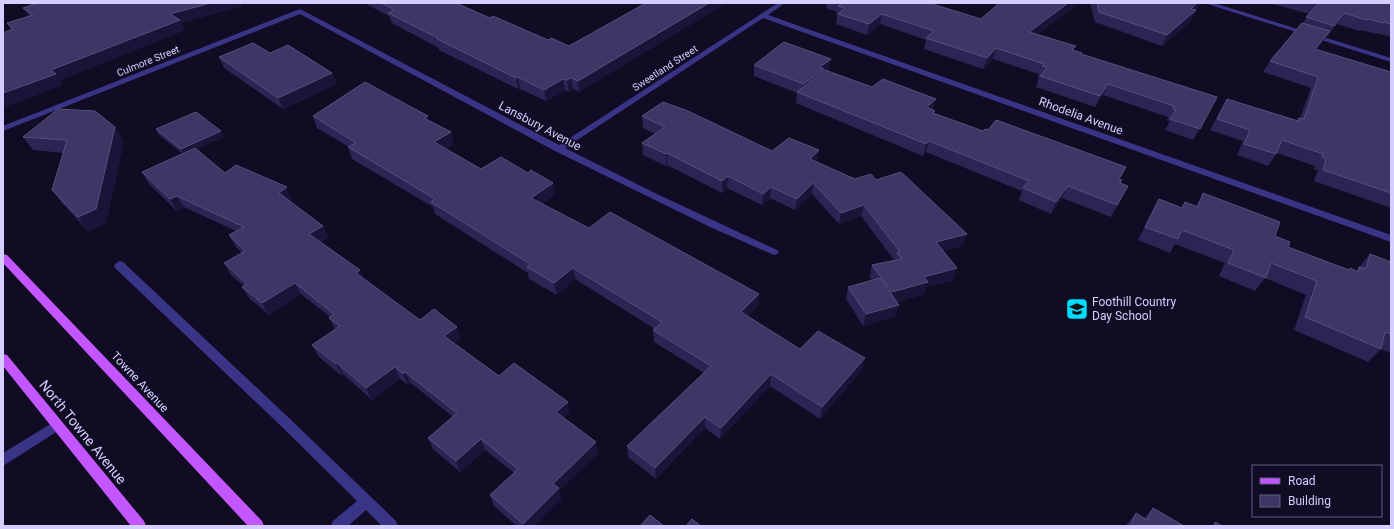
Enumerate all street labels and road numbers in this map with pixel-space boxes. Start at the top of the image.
street label: Culmore Street [115,43,181,79]
street label: Sweetland Street [630,43,700,93]
street label: Rhodelia Avenue [1037,94,1125,138]
street label: Lansbury Avenue [496,98,584,154]
street label: Towne Avenue [108,349,172,415]
street label: North Towne Avenue [36,377,130,487]

